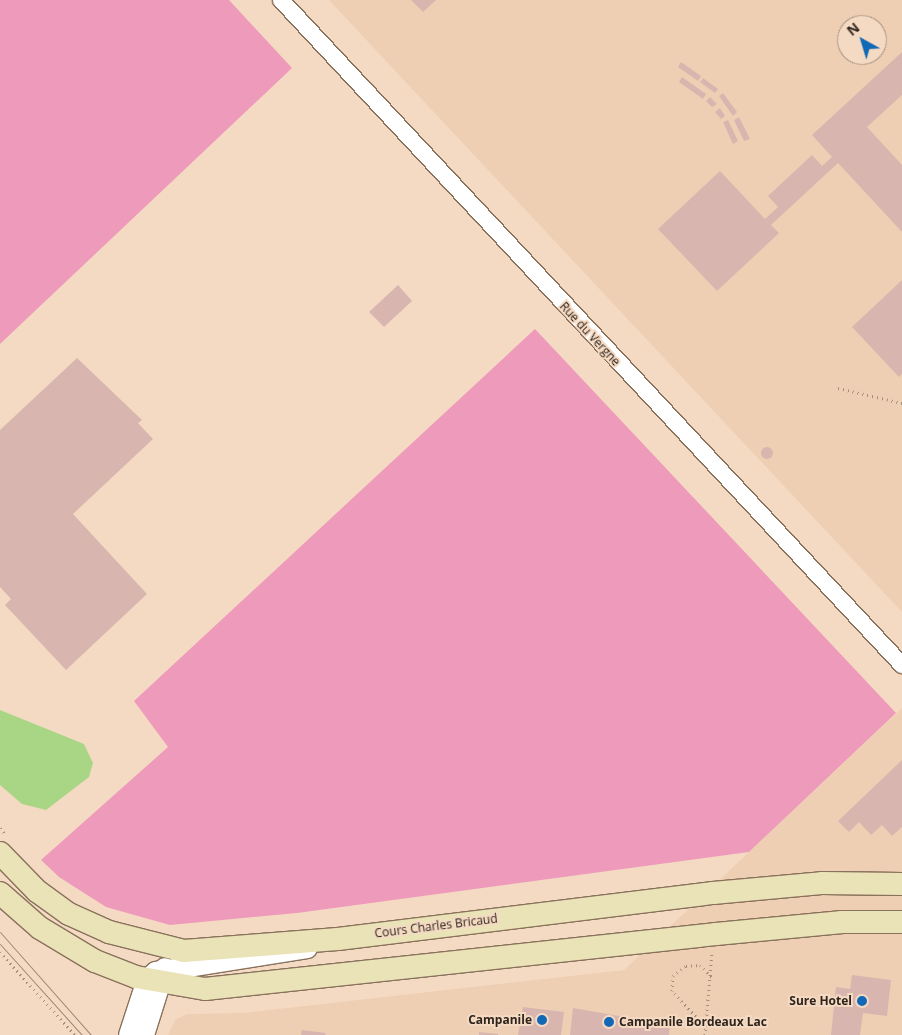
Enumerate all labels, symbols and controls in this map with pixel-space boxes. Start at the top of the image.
north arrow [837,15,887,65]
text: N [842,18,863,40]
street label: Rue du Vergne [557,299,623,369]
street label: Cours Charles Bricaud [374,911,498,941]
place label: Sure Hotel [789,994,852,1008]
marker: Sure Hotel [856,995,868,1007]
place label: Campanile [468,1013,532,1027]
marker: Campanile [536,1014,548,1026]
place label: Campanile Bordeaux Lac [619,1015,767,1029]
marker: Campanile Bordeaux Lac [603,1016,615,1028]

